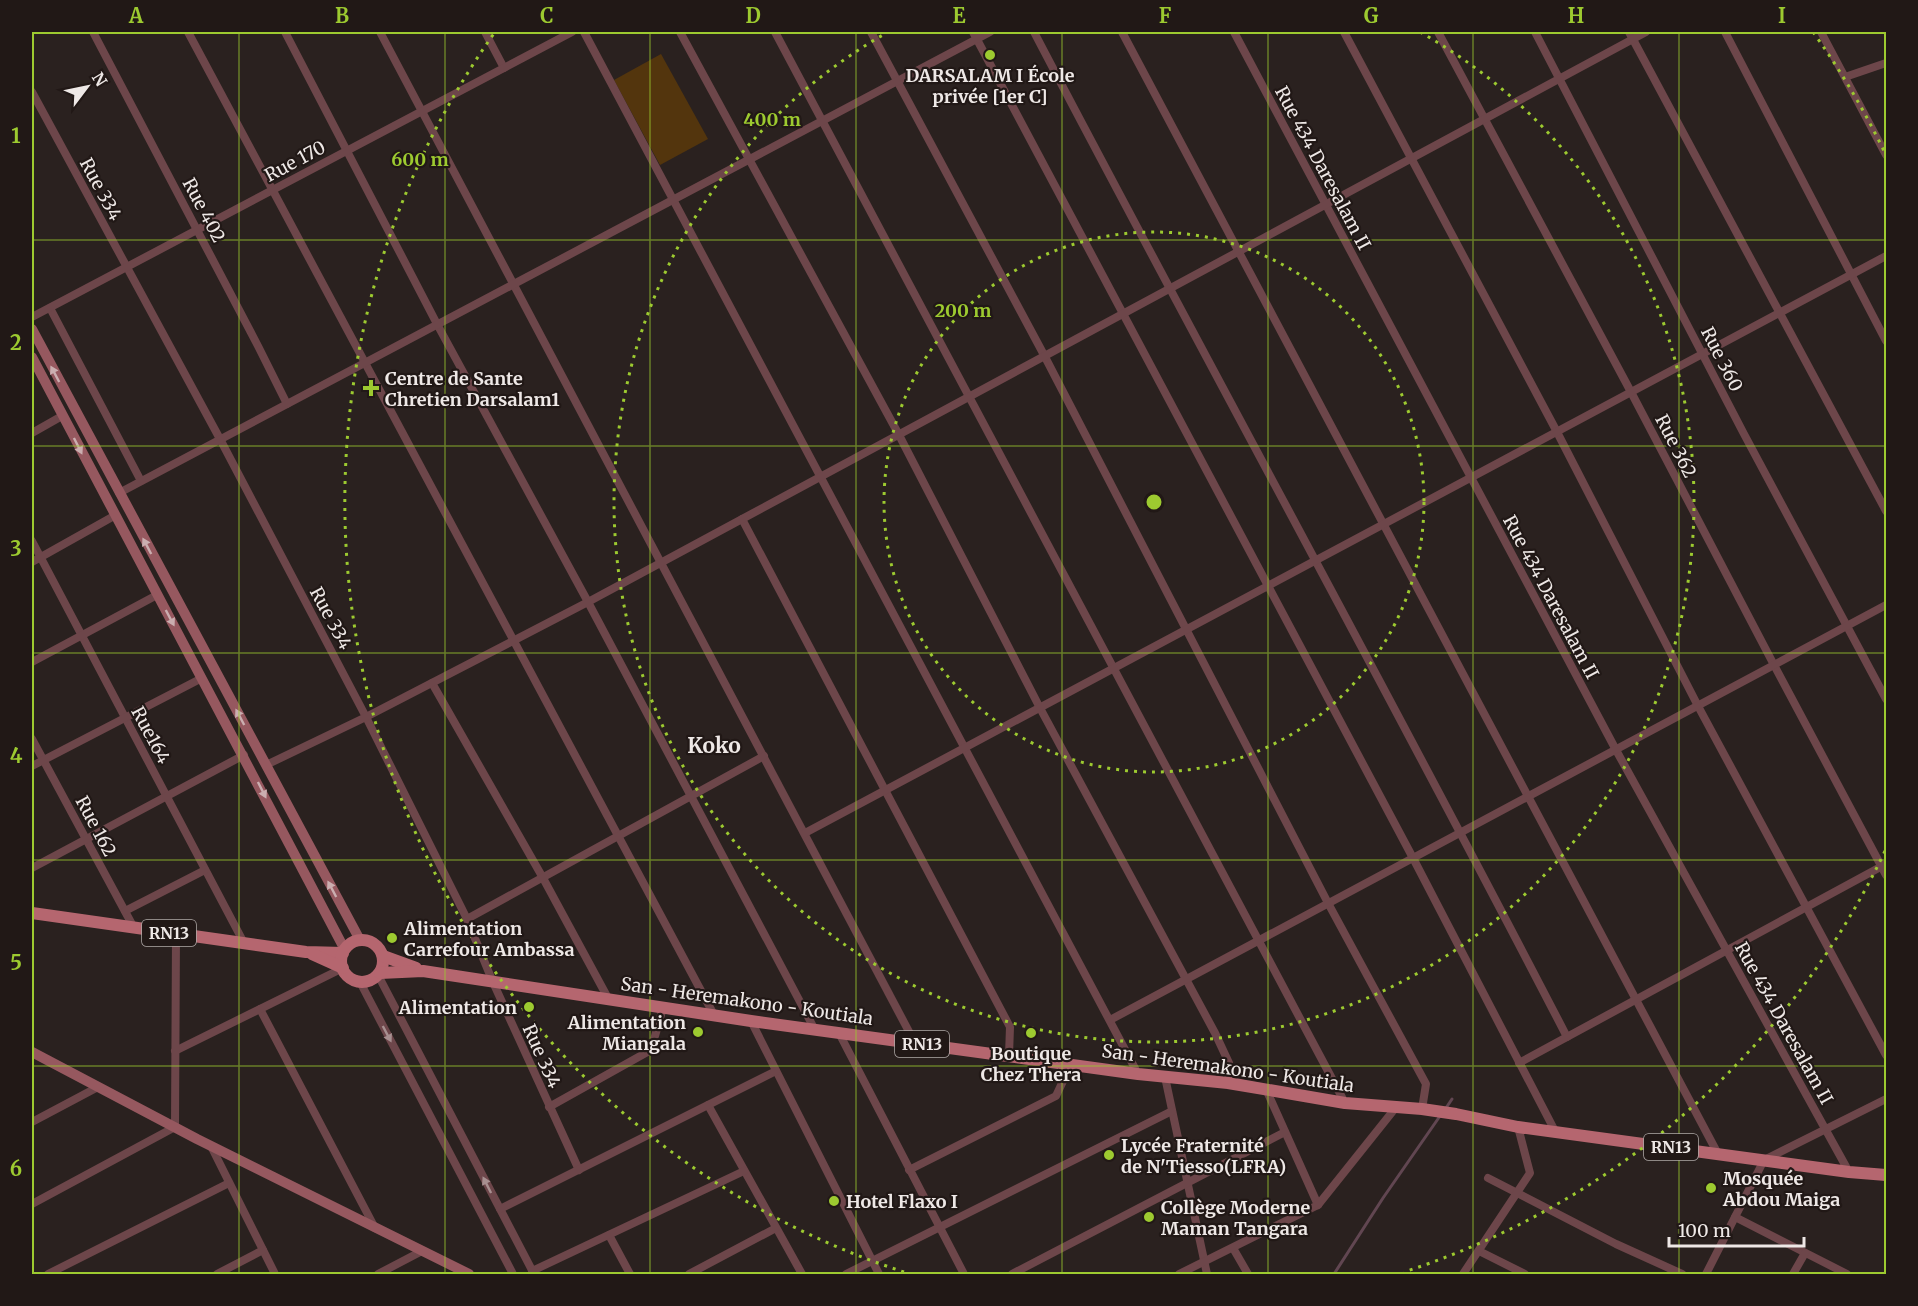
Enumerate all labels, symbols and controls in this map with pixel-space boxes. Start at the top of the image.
text: A [128,3,144,28]
text: B [335,3,349,28]
text: C [540,3,554,28]
text: D [745,3,761,28]
text: E [952,3,966,28]
text: F [1159,3,1172,28]
text: G [1364,3,1379,28]
text: H [1568,3,1584,28]
text: I [1778,3,1786,28]
marker: DARSALAM I École privée [1er C] [983,48,997,62]
north arrow [57,57,117,117]
place label: DARSALAM I École privée [1er C] [905,64,1075,108]
text: N [88,68,112,90]
street label: Rue 434 Daresalam II [1270,82,1376,254]
text: 400 m [743,108,801,131]
text: 1 [11,123,21,148]
street label: Rue 170 [261,135,329,187]
text: 600 m [391,148,449,171]
street label: Rue 334 [75,154,127,224]
street label: Rue 402 [177,174,231,246]
text: 200 m [935,299,991,322]
street label: Rue 360 [1696,323,1748,395]
text: 2 [10,330,22,355]
one-way arrow [50,365,60,382]
place label: Centre de Sante Chretien Darsalam1 [385,367,560,411]
marker: Centre de Sante Chretien Darsalam1 [362,379,380,397]
street label: Rue 362 [1650,410,1702,482]
one-way arrow [73,438,83,455]
centre of rings [1144,492,1164,512]
street label: Rue 434 Daresalam II [1498,511,1604,683]
text: 3 [10,536,22,561]
one-way arrow [142,537,152,554]
street label: Rue 334 [305,583,357,653]
one-way arrow [165,610,175,627]
street label: Rue164 [126,702,176,768]
one-way arrow [235,708,245,725]
district label: Koko [687,732,741,759]
text: 4 [10,743,23,768]
one-way arrow [256,781,266,799]
street label: Rue 162 [70,792,122,860]
one-way arrow [327,880,337,897]
place label: Alimentation Carrefour Ambassa [403,917,575,961]
road number: RN13 [142,920,196,946]
marker: Alimentation Carrefour Ambassa [385,931,399,945]
street label: Rue 434 Daresalam II [1730,938,1838,1108]
text: 5 [10,950,22,975]
street label: San - Heremakono - Koutiala [619,972,875,1030]
place label: Alimentation [398,996,517,1019]
marker: Alimentation [522,1000,536,1014]
place label: Alimentation Miangala [567,1011,686,1055]
street label: Rue 334 [518,1020,566,1092]
one-way arrow [382,1025,392,1043]
marker: Alimentation Miangala [691,1025,705,1039]
marker: Boutique Chez Thera [1024,1026,1038,1040]
road number: RN13 [895,1031,949,1057]
street label: San - Heremakono - Koutiala [1100,1039,1356,1097]
place label: Boutique Chez Thera [981,1042,1081,1086]
place label: Lycée Fraternité de N'Tiesso(LFRA) [1121,1134,1286,1178]
road number: RN13 [1644,1134,1698,1160]
marker: Lycée Fraternité de N'Tiesso(LFRA) [1102,1148,1116,1162]
text: 6 [10,1156,22,1181]
place label: Mosquée Abdou Maiga [1722,1167,1840,1211]
one-way arrow [483,1177,492,1194]
marker: Mosquée Abdou Maiga [1704,1181,1718,1195]
place label: Hotel Flaxo I [846,1190,958,1213]
marker: Hotel Flaxo I [827,1194,841,1208]
place label: Collège Moderne Maman Tangara [1161,1196,1311,1240]
marker: Collège Moderne Maman Tangara [1142,1210,1156,1224]
scale bar [1669,1210,1804,1248]
text: 100 m [1678,1219,1731,1242]

